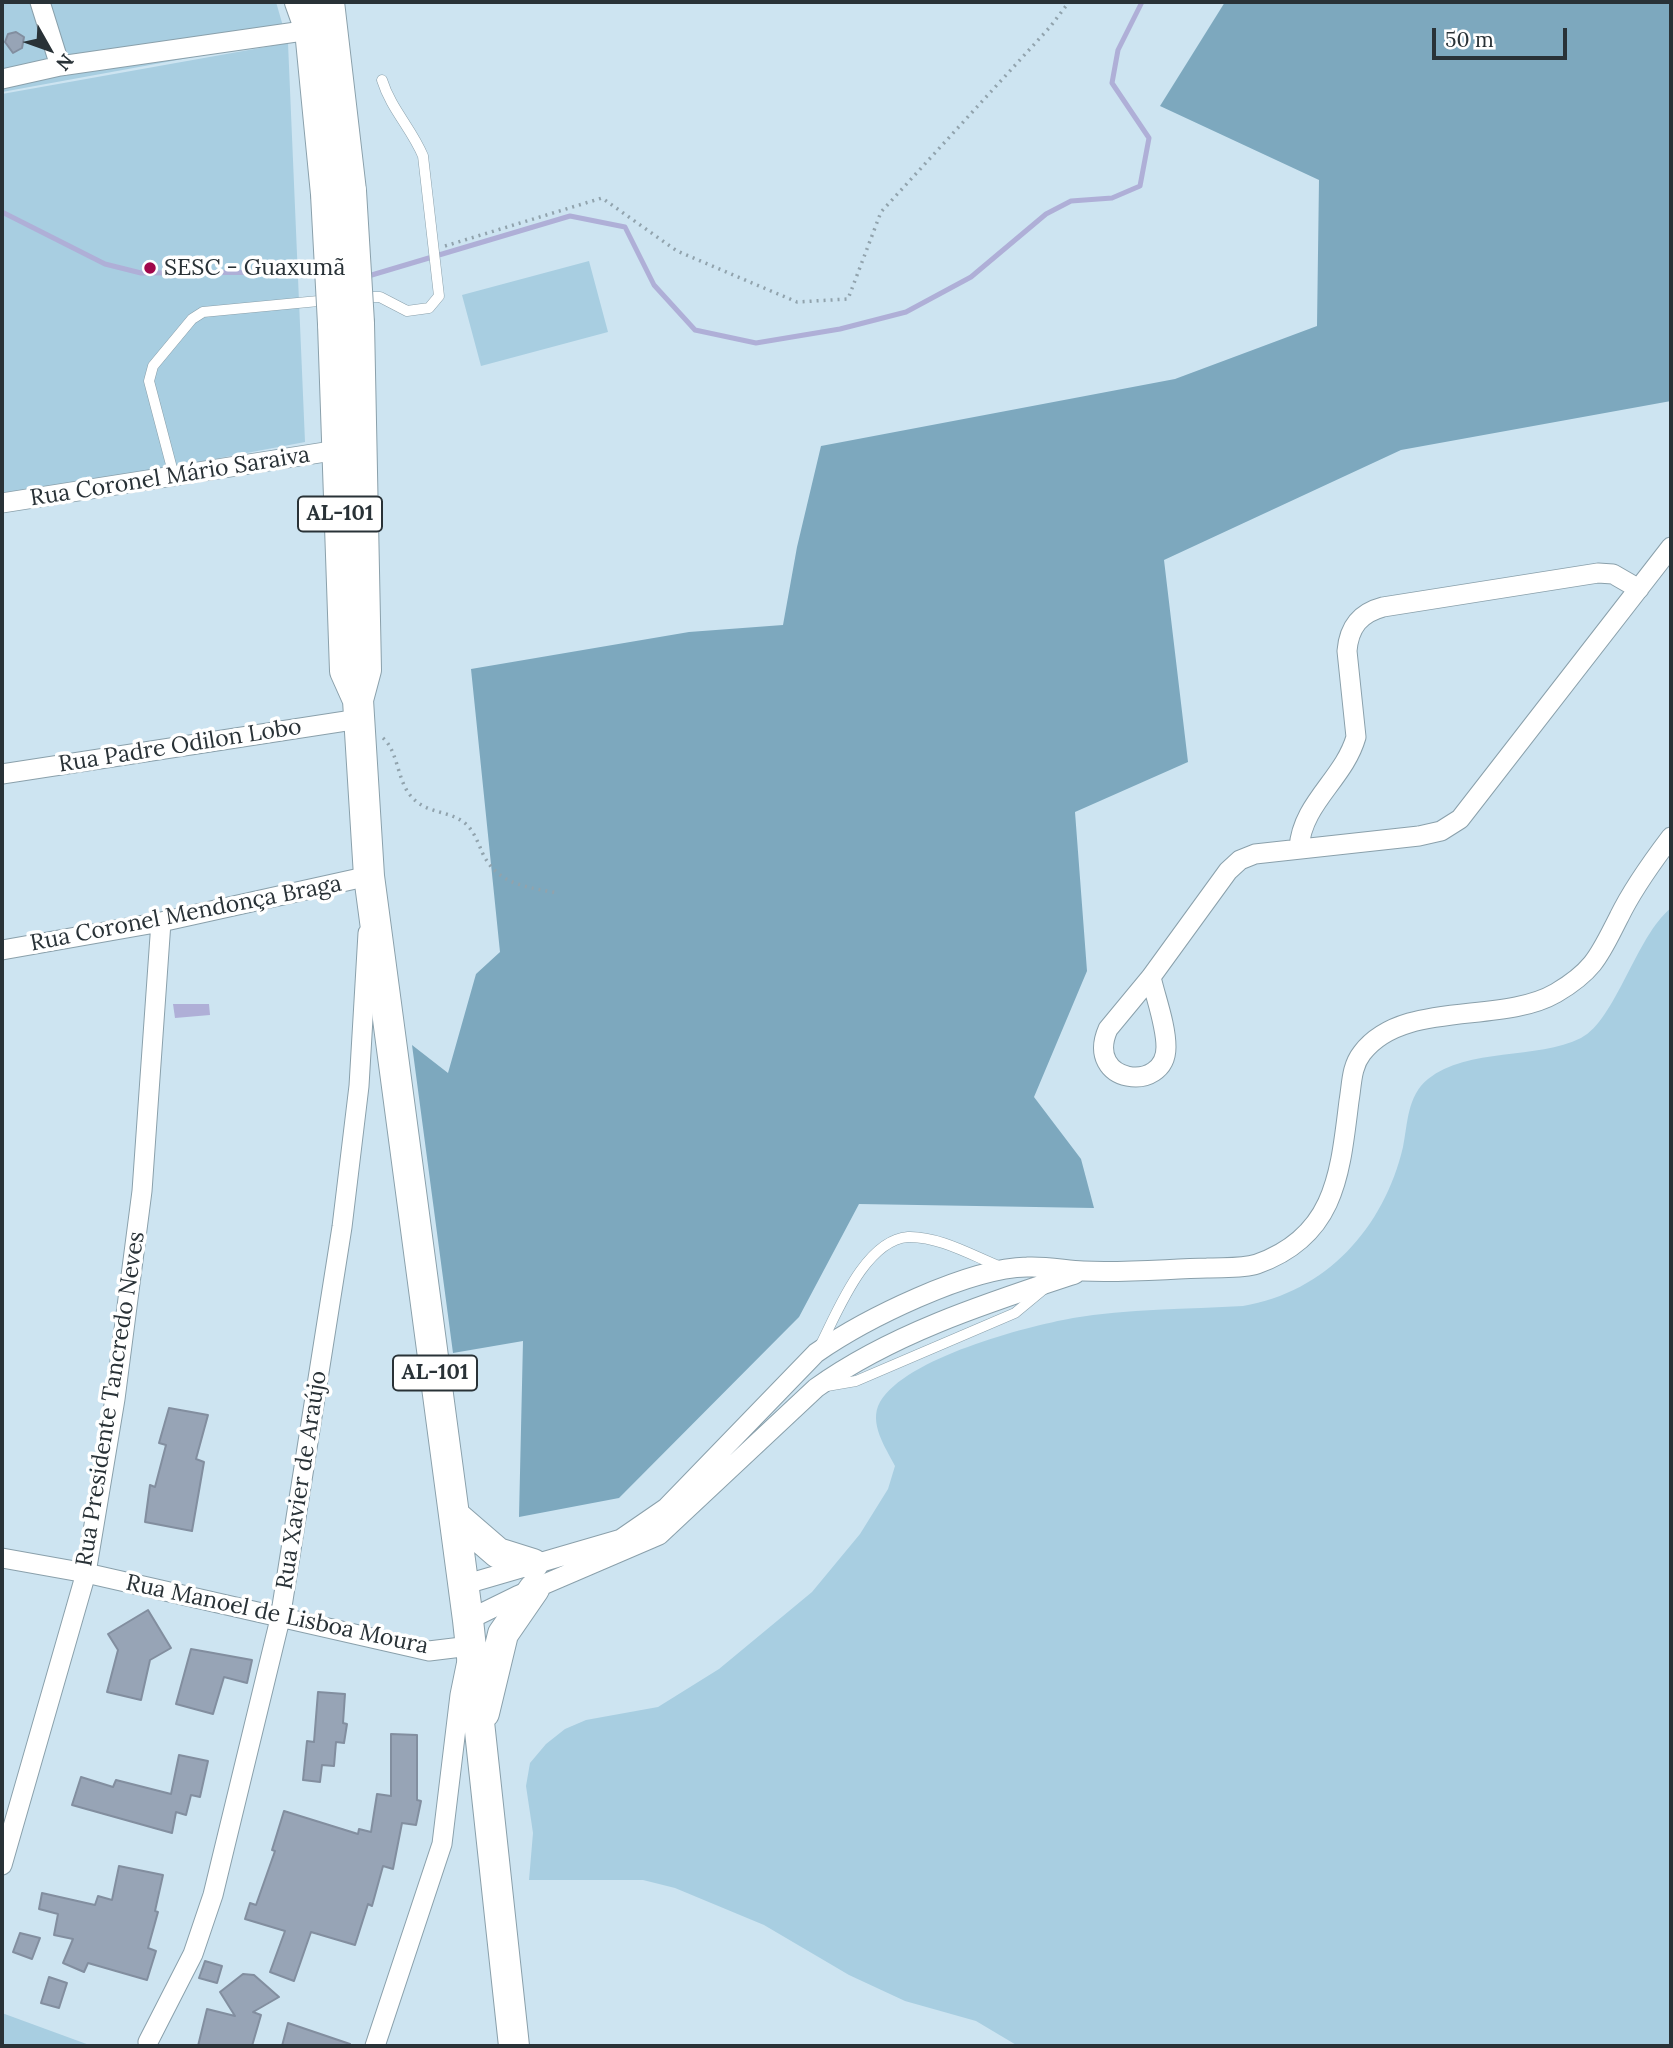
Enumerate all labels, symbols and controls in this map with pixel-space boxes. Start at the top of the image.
north arrow [14,14,84,84]
scale bar [1435,14,1570,58]
text: 50 m [1445,26,1494,53]
text: N [51,49,79,76]
place label: SESC - Guaxumã [164,254,345,282]
marker: SESC - Guaxumã [142,260,158,276]
street label: Rua Coronel Mário Saraiva [28,441,312,513]
road number: AL-101 [298,496,382,532]
street label: Rua Padre Odilon Lobo [57,713,303,779]
street label: Rua Coronel Mendonça Braga [28,870,344,958]
street label: Rua Presidente Tancredo Neves [71,1230,151,1568]
road number: AL-101 [393,1356,477,1390]
street label: Rua Xavier de Araújo [271,1369,333,1591]
street label: Rua Manoel de Lisboa Moura [123,1569,431,1661]

